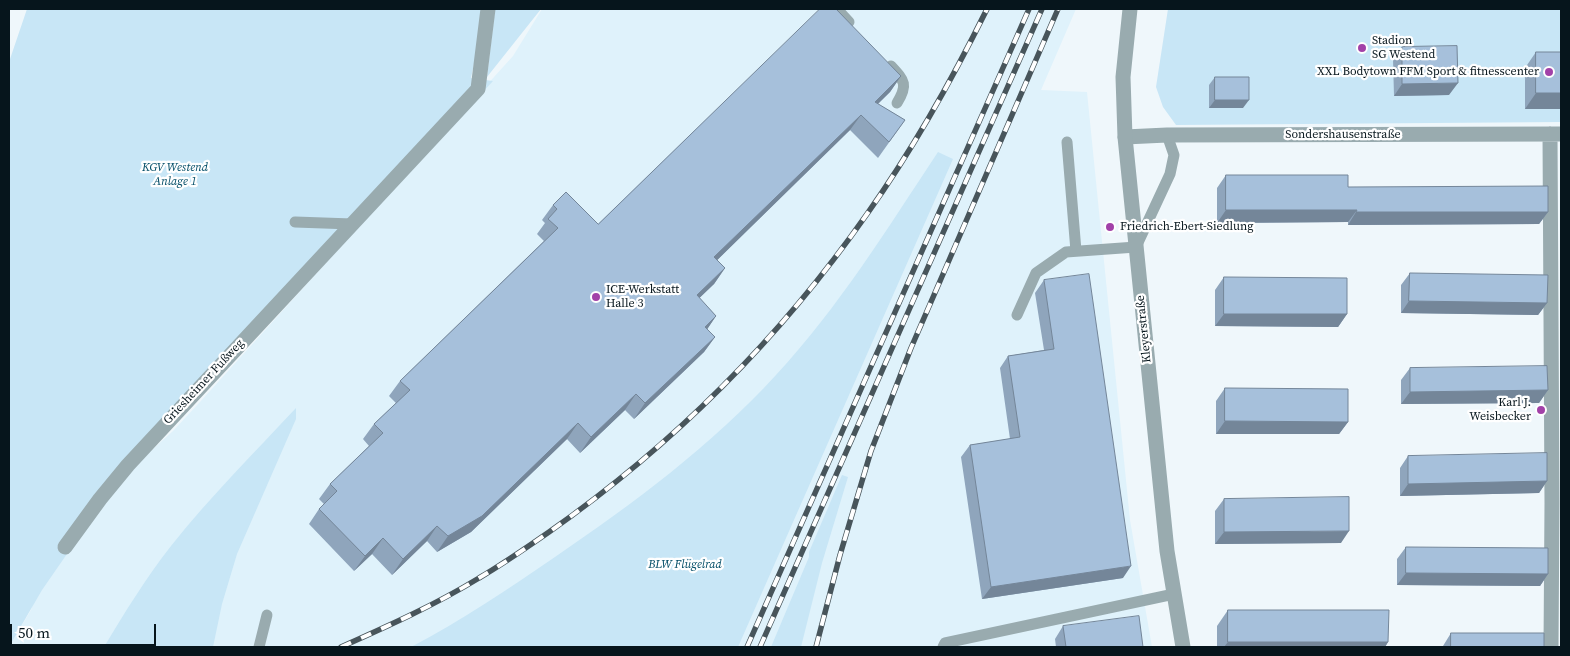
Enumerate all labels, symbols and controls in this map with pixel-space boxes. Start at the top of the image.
place label: Stadion SG Westend [1372,34,1435,62]
marker: Stadion SG Westend [1356,42,1368,54]
place label: XXL Bodytown FFM Sport & fitnesscenter [1317,65,1539,79]
marker: XXL Bodytown FFM Sport & fitnesscenter [1543,66,1555,78]
street label: Sondershausenstraße [1285,128,1401,142]
park label: KGV Westend Anlage 1 [142,161,208,189]
place label: Friedrich-Ebert-Siedlung [1120,220,1253,234]
marker: Friedrich-Ebert-Siedlung [1104,221,1116,233]
place label: ICE-Werkstatt Halle 3 [606,283,679,311]
marker: ICE-Werkstatt Halle 3 [590,291,602,303]
street label: Kleyerstraße [1133,294,1155,364]
street label: Griesheimer Fußweg [161,336,247,428]
place label: Karl J. Weisbecker [1469,396,1531,424]
marker: Karl J. Weisbecker [1535,404,1547,416]
park label: BLW Flügelrad [648,558,722,572]
scale bar [12,614,159,646]
text: 50 m [18,622,50,643]

